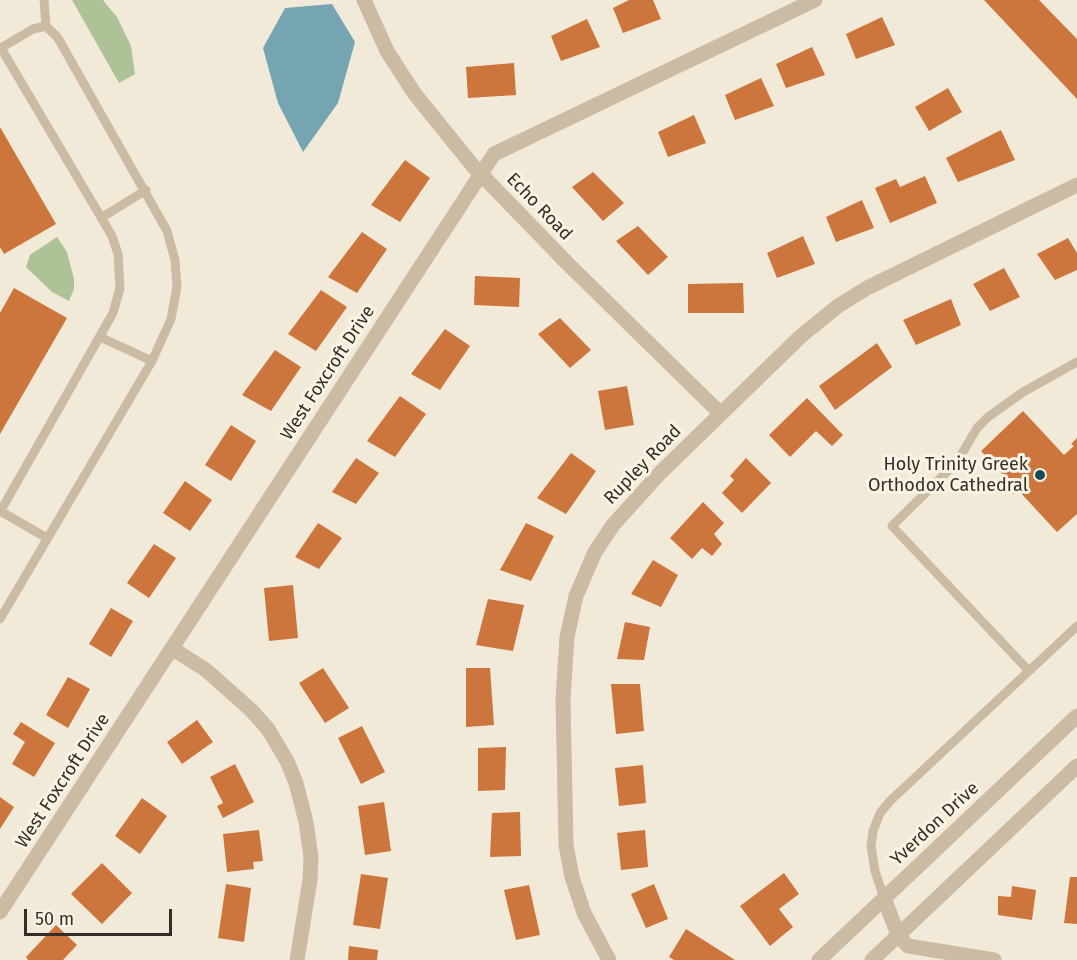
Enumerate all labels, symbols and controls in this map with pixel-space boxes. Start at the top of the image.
street label: Echo Road [502,169,576,245]
street label: West Foxcroft Drive [276,302,380,444]
street label: Rupley Road [600,421,686,509]
place label: Holy Trinity Greek Orthodox Cathedral [868,454,1028,496]
marker: Holy Trinity Greek Orthodox Cathedral [1033,468,1047,482]
street label: West Foxcroft Drive [11,710,115,852]
street label: Yverdon Drive [886,778,984,870]
scale bar [27,897,176,935]
text: 50 m [35,908,74,930]

